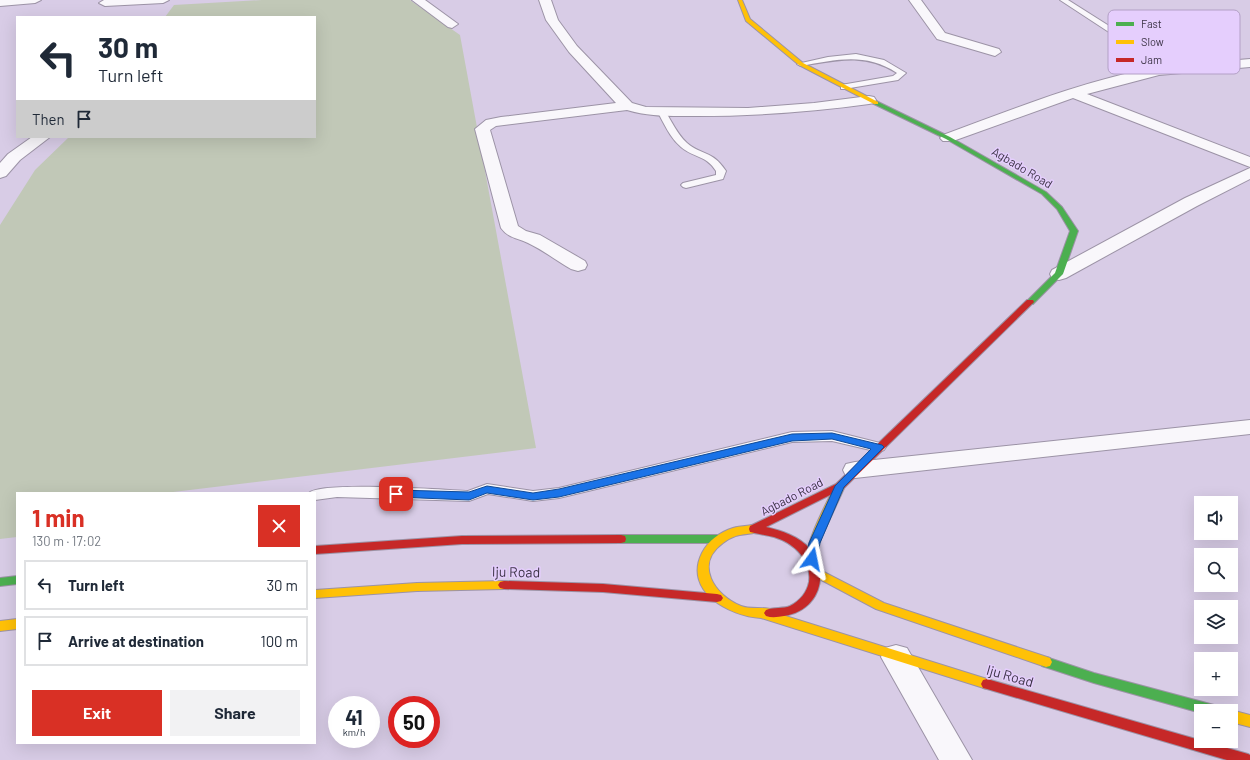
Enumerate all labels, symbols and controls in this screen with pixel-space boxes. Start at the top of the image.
legend [1108,10,1240,74]
text: Fast [1141,17,1162,30]
text: 30 m [98,30,158,64]
icon: left [32,32,84,84]
text: Slow [1141,35,1164,48]
text: Jam [1141,53,1162,66]
text: Turn left [98,64,164,86]
icon: arrive [73,108,95,130]
text: Then [32,110,65,128]
street label: Agbado Road [990,144,1055,191]
street label: Agbado Road [758,474,825,518]
pin [379,477,413,511]
icon: arrive [385,483,407,505]
map controls [1194,496,1238,748]
button: sound [1194,496,1238,540]
text: 1 min [32,503,85,532]
button: close [258,505,300,547]
text: 130 m · 17:02 [32,533,101,549]
position arrow [791,538,833,580]
button: search [1194,548,1238,592]
street label: Iju Road [492,563,540,580]
icon: left [34,574,56,596]
text: Turn left [68,576,124,594]
text: 30 m [266,576,298,594]
button: layers [1194,600,1238,644]
icon: arrive [34,630,56,652]
text: Arrive at destination [68,632,204,650]
text: 100 m [260,632,298,650]
button: + [1194,652,1238,696]
street label: Iju Road [985,661,1036,690]
button: Exit [32,690,162,736]
button: Share [170,690,300,736]
speed limit sign: 50 [388,696,440,748]
button: − [1194,704,1238,748]
text: 41 [345,705,363,729]
text: km/h [343,726,365,738]

